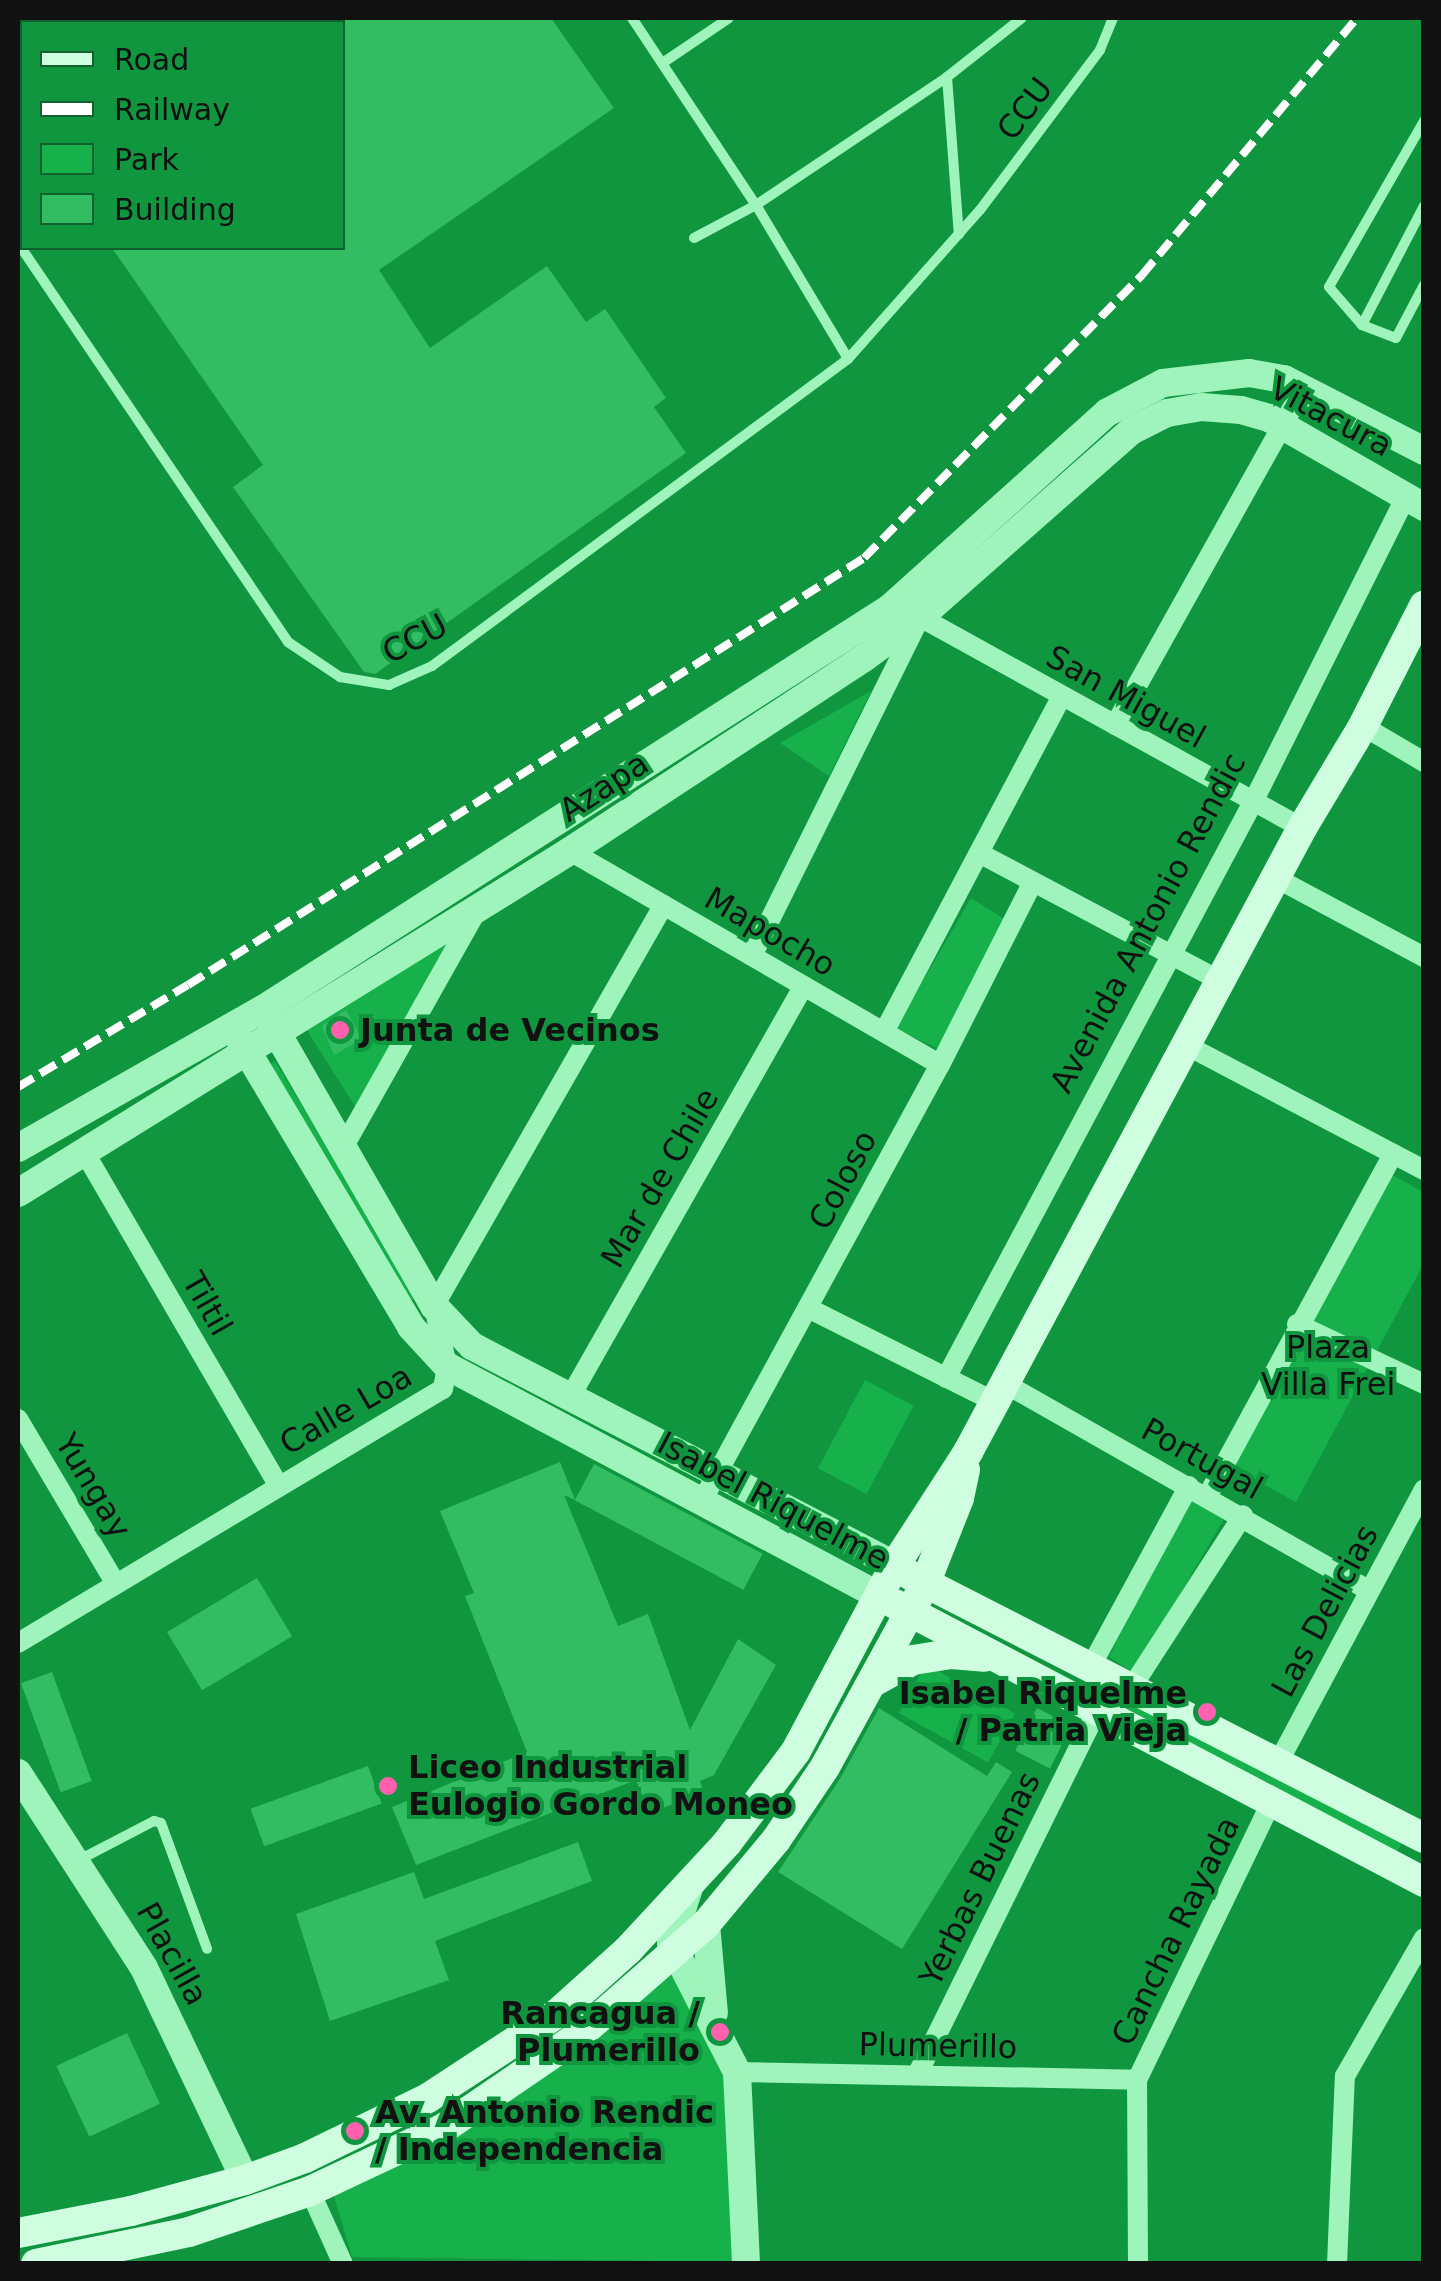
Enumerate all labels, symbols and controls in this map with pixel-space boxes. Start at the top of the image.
legend [20,20,345,250]
text: Road [114,42,189,77]
street label: CCU [989,70,1061,148]
text: Railway [114,92,230,127]
text: Park [114,142,179,177]
text: Building [114,192,236,227]
street label: Vitacura [1263,369,1399,465]
street label: CCU [376,606,454,672]
street label: San Miguel [1040,638,1212,756]
street label: Azapa [552,744,656,830]
street label: Avenida Antonio Rendic [1042,747,1254,1099]
street label: Mapocho [698,879,842,985]
place label: Junta de Vecinos [360,1011,660,1049]
marker: Junta de Vecinos [329,1019,351,1041]
street label: Mar de Chile [593,1081,727,1275]
street label: Coloso [801,1124,885,1236]
street label: Tiltil [174,1266,240,1342]
park label: Plaza Villa Frei [1261,1329,1395,1404]
street label: Calle Loa [273,1357,419,1463]
street label: Portugal [1135,1410,1269,1508]
street label: Isabel Riquelme [651,1424,895,1578]
street label: Yungay [47,1427,139,1545]
street label: Las Delicias [1264,1518,1386,1704]
place label: Isabel Riquelme / Patria Vieja [899,1675,1187,1750]
marker: Isabel Riquelme / Patria Vieja [1196,1701,1218,1723]
place label: Liceo Industrial Eulogio Gordo Moneo [408,1749,793,1824]
street label: Yerbas Buenas [912,1766,1048,1992]
marker: Liceo Industrial Eulogio Gordo Moneo [377,1775,399,1797]
street label: Cancha Rayada [1104,1810,1248,2052]
street label: Placilla [128,1896,216,2012]
place label: Rancagua / Plumerillo [500,1995,700,2070]
marker: Rancagua / Plumerillo [709,2021,731,2043]
street label: Plumerillo [858,2025,1018,2067]
place label: Av. Antonio Rendic / Independencia [375,2094,714,2169]
marker: Av. Antonio Rendic / Independencia [344,2120,366,2142]

